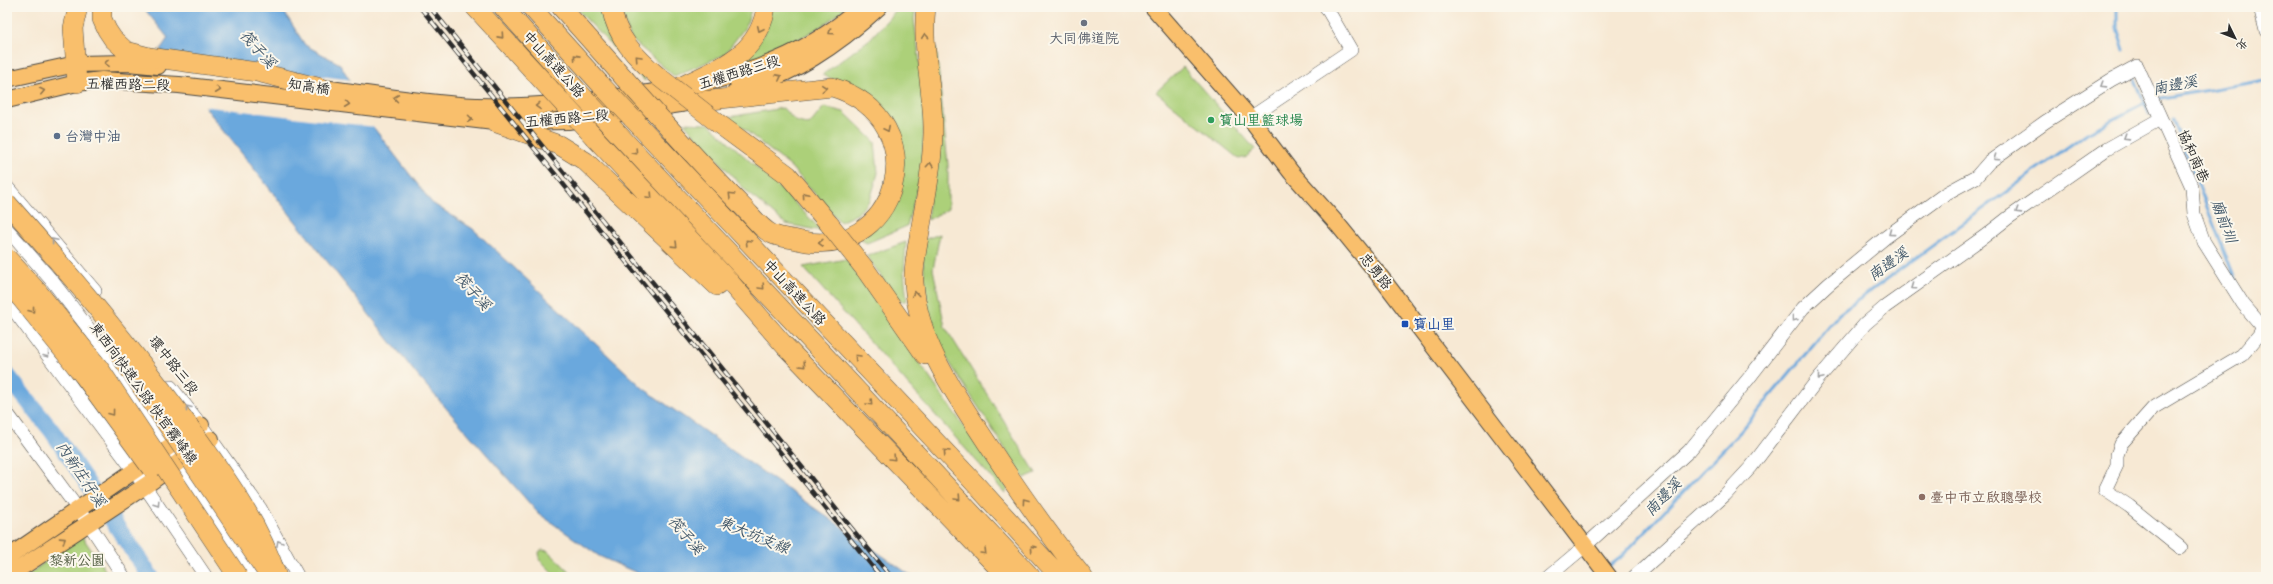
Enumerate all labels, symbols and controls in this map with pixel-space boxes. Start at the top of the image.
marker: 大同佛道院 [1079,18,1089,28]
north arrow [2215,18,2255,58]
one-way arrow [757,25,765,33]
water label: 筏子溪 [235,26,280,74]
street label: 中山高速公路 [518,27,588,102]
one-way arrow [828,27,835,35]
place label: 大同佛道院 [1049,30,1119,48]
one-way arrow [497,31,504,39]
one-way arrow [920,32,929,39]
text: 北 [2233,35,2250,53]
street label: 五權西路三段 [696,52,782,94]
one-way arrow [574,54,581,62]
one-way arrow [635,55,642,63]
one-way arrow [104,59,110,68]
water label: 南邊溪 [2151,72,2200,100]
one-way arrow [775,74,782,81]
street label: 五權西路二段 [86,75,170,95]
street label: 知高橋 [287,75,331,99]
one-way arrow [2100,80,2107,87]
one-way arrow [821,83,827,92]
one-way arrow [215,85,221,94]
one-way arrow [39,87,45,95]
one-way arrow [393,94,399,103]
one-way arrow [344,100,350,109]
one-way arrow [535,102,541,111]
street label: 五權西路二段 [524,106,610,132]
place label: 寶山里籃球場 [1219,112,1303,130]
one-way arrow [467,114,473,123]
marker: 寶山里籃球場 [1206,115,1216,125]
one-way arrow [883,125,890,132]
street label: 協和南巷 [2173,127,2213,187]
place label: 台灣中油 [65,128,121,146]
marker: 台灣中油 [52,131,62,141]
one-way arrow [2123,133,2130,140]
one-way arrow [630,147,638,155]
one-way arrow [1993,153,2000,160]
one-way arrow [926,162,935,168]
one-way arrow [646,191,653,199]
one-way arrow [728,192,736,200]
one-way arrow [802,192,809,200]
water label: 廟前圳 [2206,197,2241,248]
one-way arrow [2016,206,2023,213]
one-way arrow [1888,229,1895,236]
one-way arrow [51,238,58,246]
one-way arrow [745,239,753,247]
one-way arrow [818,239,824,247]
one-way arrow [670,240,678,248]
water label: 南邊溪 [1865,243,1913,286]
street label: 忠勇路 [1355,250,1395,294]
street label: 中山高速公路 [759,256,829,330]
water label: 筏子溪 [450,268,495,316]
one-way arrow [758,282,765,290]
one-way arrow [1911,282,1918,289]
one-way arrow [911,291,920,297]
one-way arrow [28,306,35,313]
one-way arrow [1791,315,1798,322]
place label: 寶山里 [1413,316,1455,334]
street label: 東西向快速公路 快官霧峰線 [85,319,201,468]
marker: 寶山里 [1400,319,1410,329]
street label: 環中路三段 [145,332,202,399]
one-way arrow [43,350,50,357]
one-way arrow [854,354,862,362]
one-way arrow [799,360,806,368]
one-way arrow [1818,372,1825,379]
one-way arrow [865,398,873,406]
one-way arrow [185,405,192,412]
one-way arrow [107,408,114,415]
water label: 內新庄仔溪 [51,438,110,512]
one-way arrow [943,449,950,457]
one-way arrow [889,453,896,461]
water label: 南邊溪 [1641,474,1687,521]
place label: 臺中市立啟聰學校 [1930,489,2042,507]
marker: 臺中市立啟聰學校 [1917,492,1927,502]
one-way arrow [954,494,961,501]
one-way arrow [1023,499,1030,506]
one-way arrow [152,500,160,507]
water label: 筏子溪 [663,512,708,560]
water label: 東大坑支線 [715,513,793,560]
one-way arrow [59,538,66,545]
one-way arrow [276,540,283,547]
one-way arrow [1031,545,1038,553]
one-way arrow [979,547,986,555]
park label: 黎新公園 [49,552,105,570]

